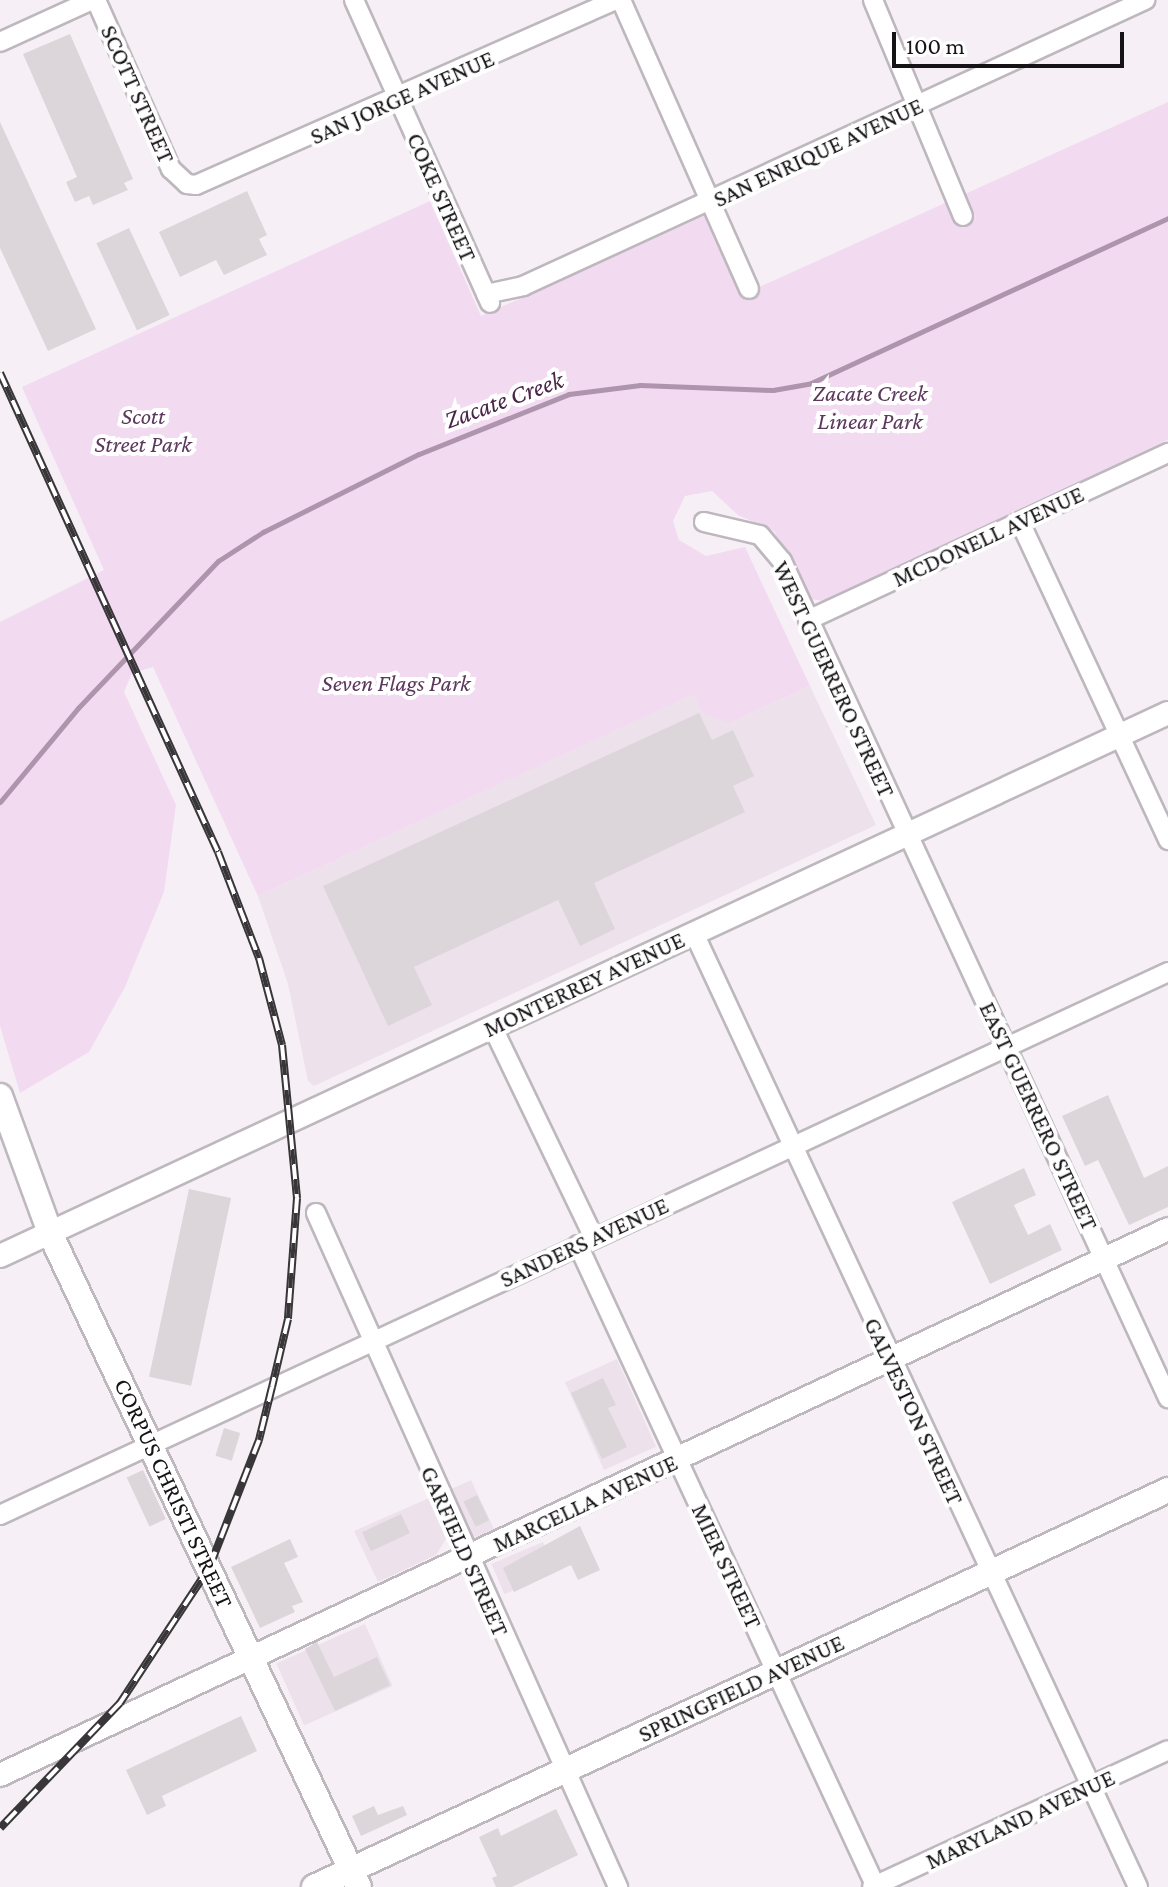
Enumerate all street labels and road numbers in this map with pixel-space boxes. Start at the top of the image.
street label: SCOTT STREET [95,20,181,168]
street label: SAN JORGE AVENUE [305,43,499,151]
street label: SAN ENRIQUE AVENUE [709,91,927,213]
street label: COKE STREET [401,128,483,266]
street label: MCDONELL AVENUE [888,479,1088,593]
street label: WEST GUERRERO STREET [767,556,901,802]
street label: MONTERREY AVENUE [479,925,689,1043]
street label: EAST GUERRERO STREET [973,997,1105,1235]
street label: SANDERS AVENUE [495,1190,673,1294]
street label: GALVESTON STREET [858,1313,970,1509]
street label: CORPUS CHRISTI STREET [108,1374,240,1612]
street label: MARCELLA AVENUE [488,1448,682,1558]
street label: GARFIELD STREET [415,1461,515,1641]
street label: MIER STREET [686,1499,768,1633]
street label: SPRINGFIELD AVENUE [634,1628,848,1748]
street label: MARYLAND AVENUE [921,1763,1119,1875]

